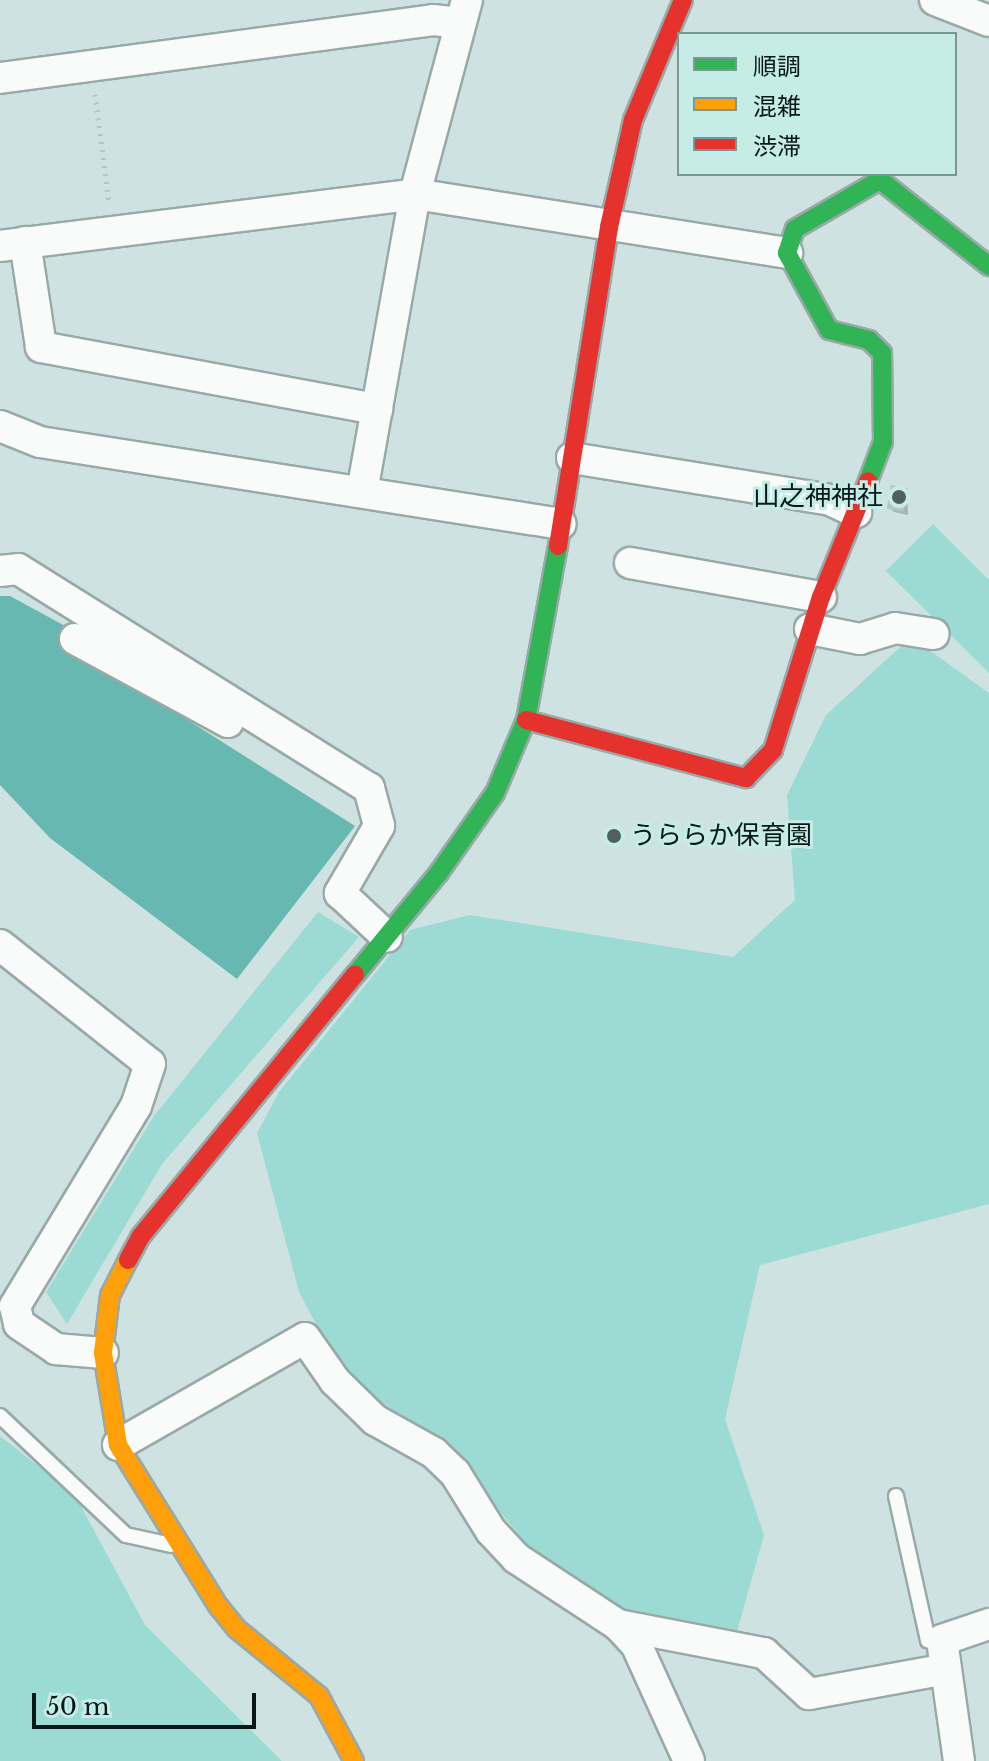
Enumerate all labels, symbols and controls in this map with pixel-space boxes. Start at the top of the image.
legend [677,32,957,176]
text: 順調 [753,52,801,81]
text: 混雑 [753,92,801,121]
text: 渋滞 [753,132,801,161]
place label: 山之神神社 [753,481,883,513]
marker: 山之神神社 [890,488,908,506]
place label: うららか保育園 [630,820,812,852]
marker: うららか保育園 [605,827,623,845]
scale bar [36,1677,260,1727]
text: 50 m [46,1692,109,1721]

